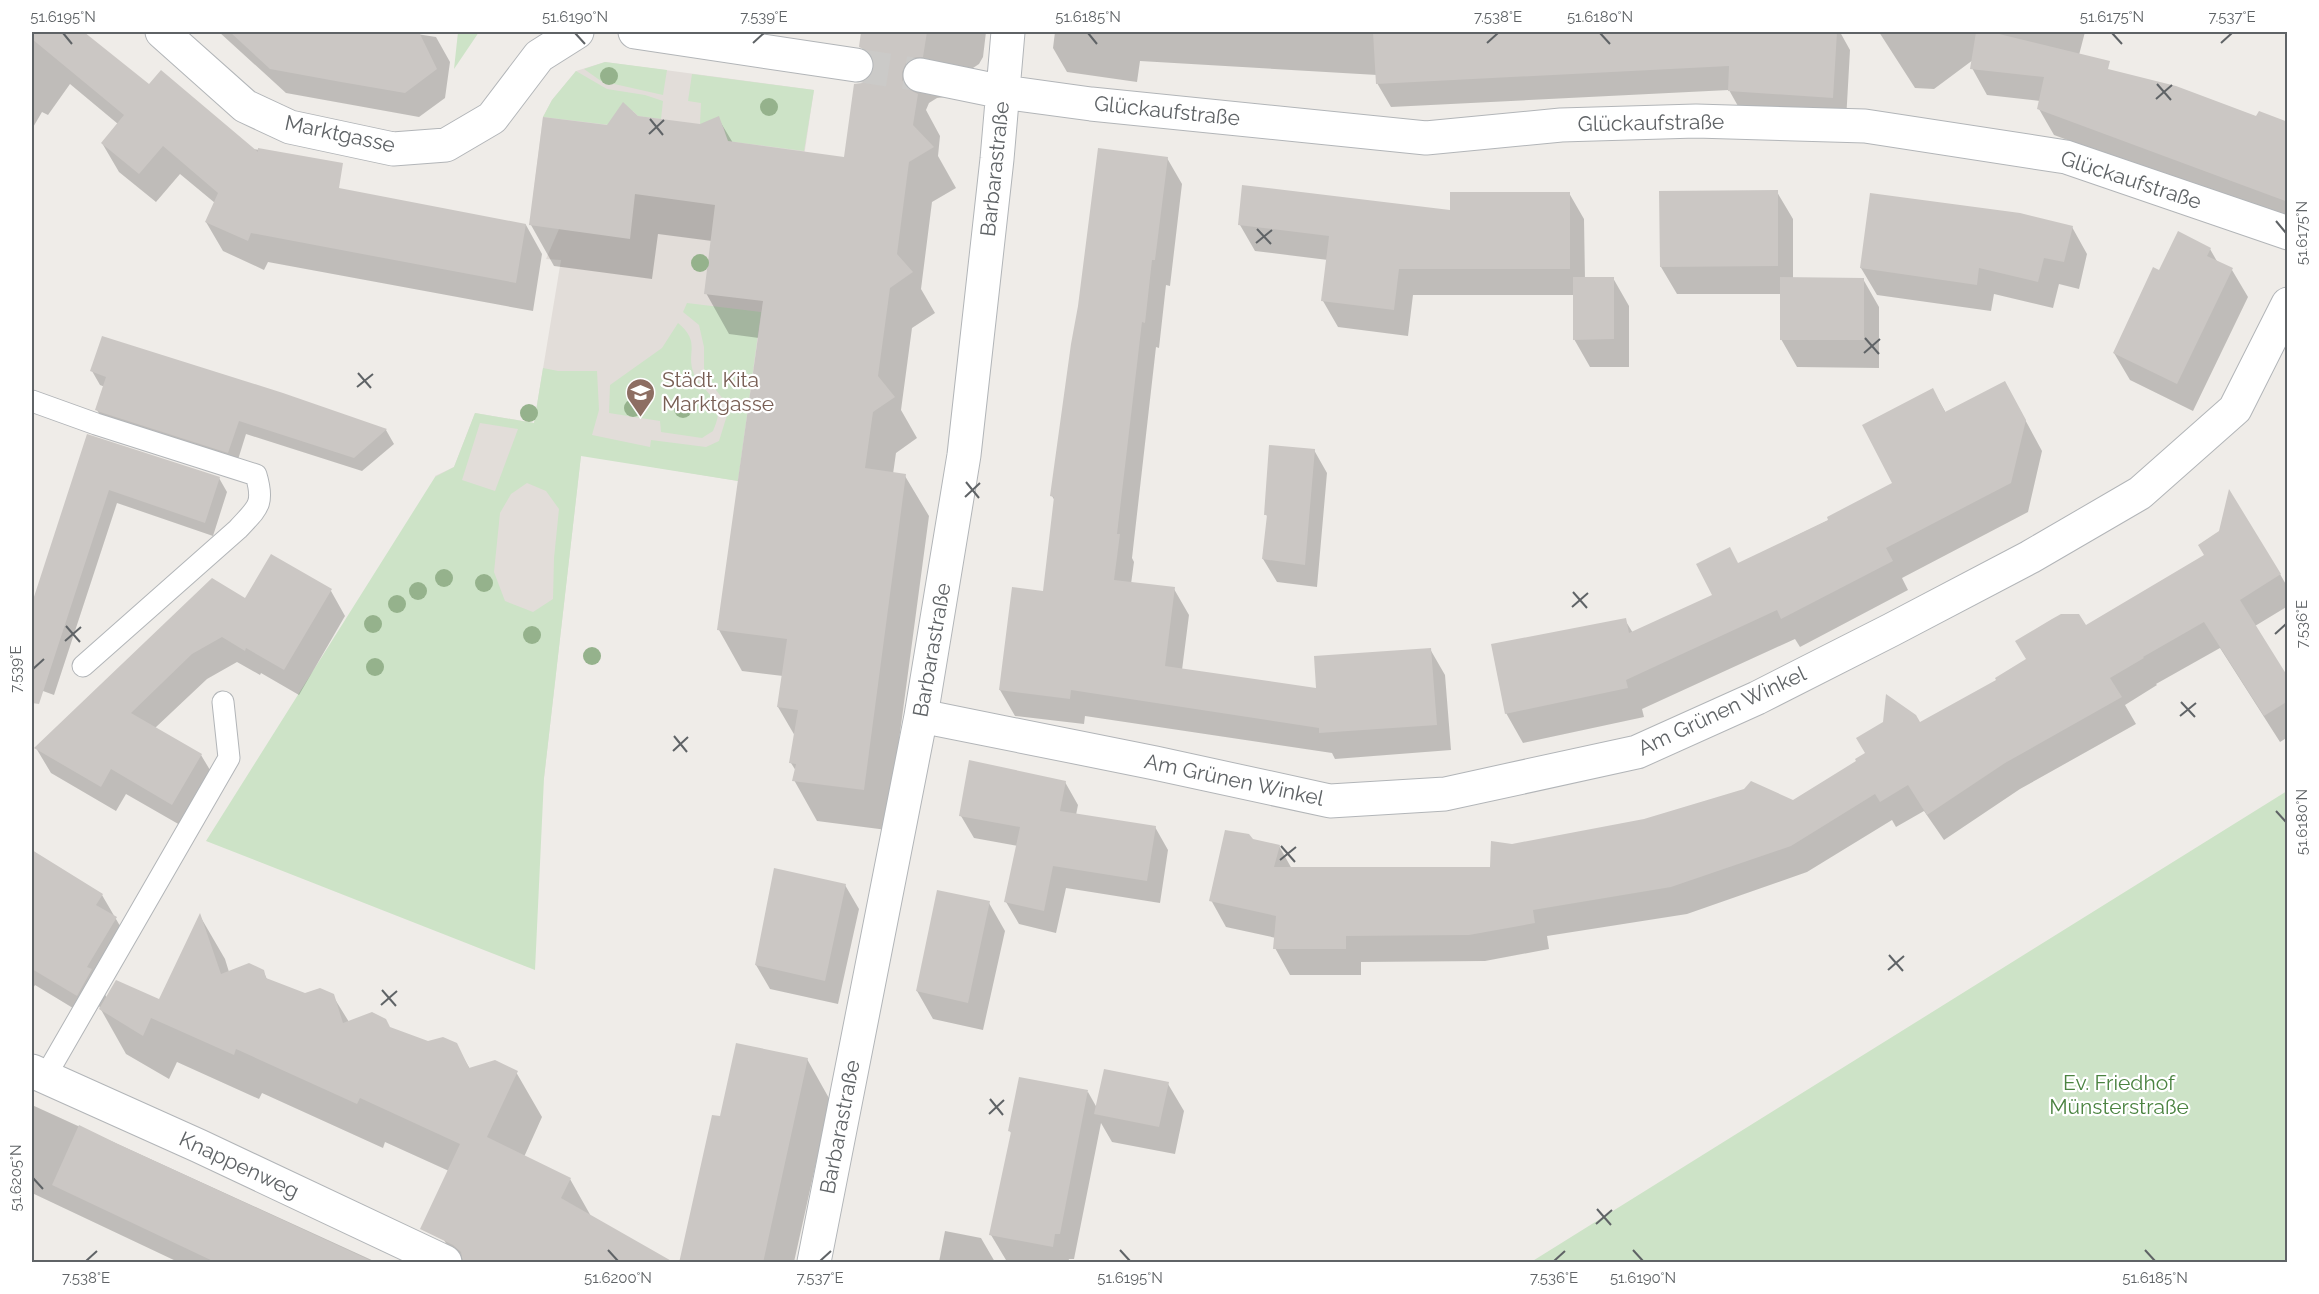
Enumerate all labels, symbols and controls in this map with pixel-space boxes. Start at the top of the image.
text: 51.6195°N [30,8,96,26]
text: 51.6190°N [542,8,608,26]
text: 7.539°E [740,8,788,26]
text: 51.6185°N [1055,8,1121,26]
text: 7.538°E [1474,8,1522,26]
text: 51.6180°N [1567,8,1633,26]
text: 51.6175°N [2080,8,2144,26]
text: 7.537°E [2208,8,2256,26]
street label: Glückaufstraße [1093,90,1241,131]
street label: Barbarastraße [975,100,1014,238]
street label: Glückaufstraße [1578,109,1724,136]
street label: Marktgasse [283,110,398,157]
street label: Glückaufstraße [2058,145,2205,214]
text: 51.6175°N [2293,201,2311,265]
place label: Städt. Kita Marktgasse [662,367,774,416]
school or university icon: Städt. Kita Marktgasse [625,376,657,418]
street label: Barbarastraße [907,581,956,719]
text: 7.536°E [2293,600,2311,648]
text: 7.539°E [7,645,25,693]
street label: Am Grünen Winkel [1634,661,1810,760]
street label: Am Grünen Winkel [1142,748,1326,811]
text: 51.6180°N [2293,789,2311,855]
street label: Barbarastraße [814,1058,865,1196]
park label: Ev. Friedhof Münsterstraße [2049,1070,2189,1119]
street label: Knappenweg [175,1126,303,1203]
text: 51.6205°N [7,1144,25,1212]
text: 7.538°E [62,1269,110,1287]
text: 51.6200°N [584,1269,652,1287]
text: 7.537°E [796,1269,844,1287]
text: 51.6195°N [1097,1269,1163,1287]
text: 7.536°E [1530,1269,1578,1287]
text: 51.6190°N [1610,1269,1676,1287]
text: 51.6185°N [2122,1269,2188,1287]

